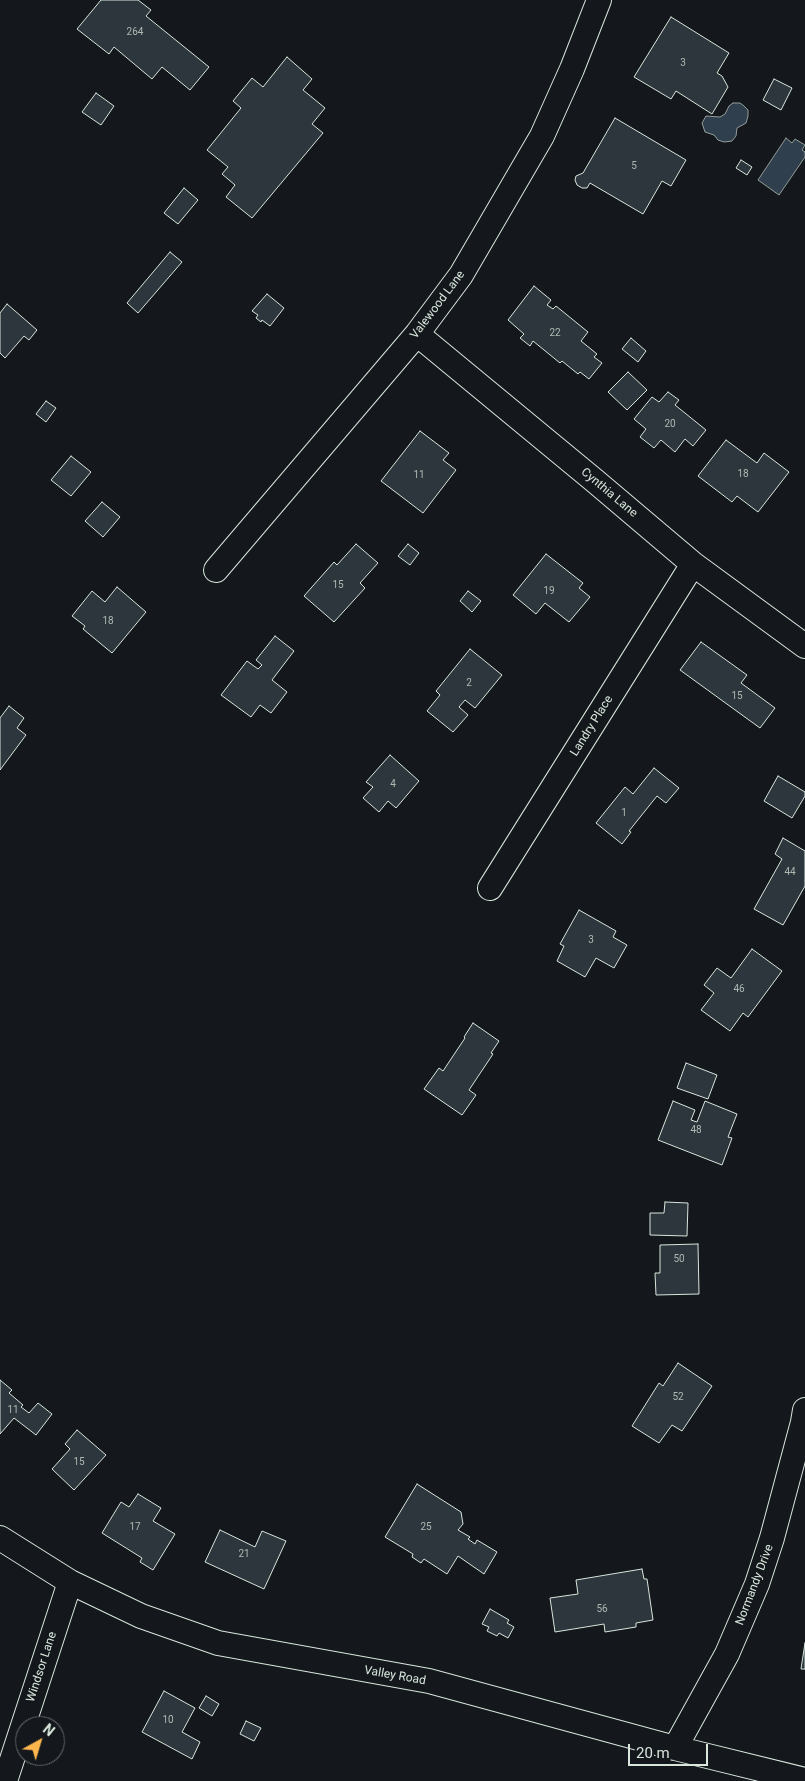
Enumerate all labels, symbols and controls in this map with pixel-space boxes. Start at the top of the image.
house number: 264 [127,26,143,38]
house number: 3 [680,57,686,69]
house number: 5 [631,160,637,172]
street label: Valewood Lane [408,268,468,342]
house number: 22 [549,327,561,339]
house number: 20 [664,418,676,430]
street label: Cynthia Lane [578,465,640,521]
house number: 18 [737,468,749,480]
house number: 11 [413,469,425,481]
house number: 15 [332,579,344,591]
house number: 19 [543,585,555,597]
house number: 18 [102,615,114,627]
house number: 2 [466,677,472,689]
house number: 15 [731,690,743,702]
street label: Landry Place [568,693,616,759]
house number: 4 [390,778,396,790]
house number: 1 [621,807,627,819]
house number: 44 [784,866,796,878]
house number: 3 [588,934,594,946]
house number: 46 [733,983,745,995]
house number: 48 [690,1124,702,1136]
house number: 50 [673,1253,685,1265]
house number: 52 [672,1391,684,1403]
house number: 11 [7,1404,19,1416]
house number: 15 [73,1456,85,1468]
house number: 17 [129,1521,141,1533]
house number: 25 [420,1521,432,1533]
street label: Normandy Drive [733,1542,777,1628]
house number: 21 [238,1548,250,1560]
house number: 56 [596,1603,608,1615]
street label: Windsor Lane [24,1630,60,1704]
street label: Valley Road [363,1664,427,1688]
house number: 10 [162,1714,174,1726]
north arrow [15,1716,65,1766]
text: N [40,1721,58,1739]
scale bar [630,1734,710,1766]
text: 20 m [636,1744,670,1762]

